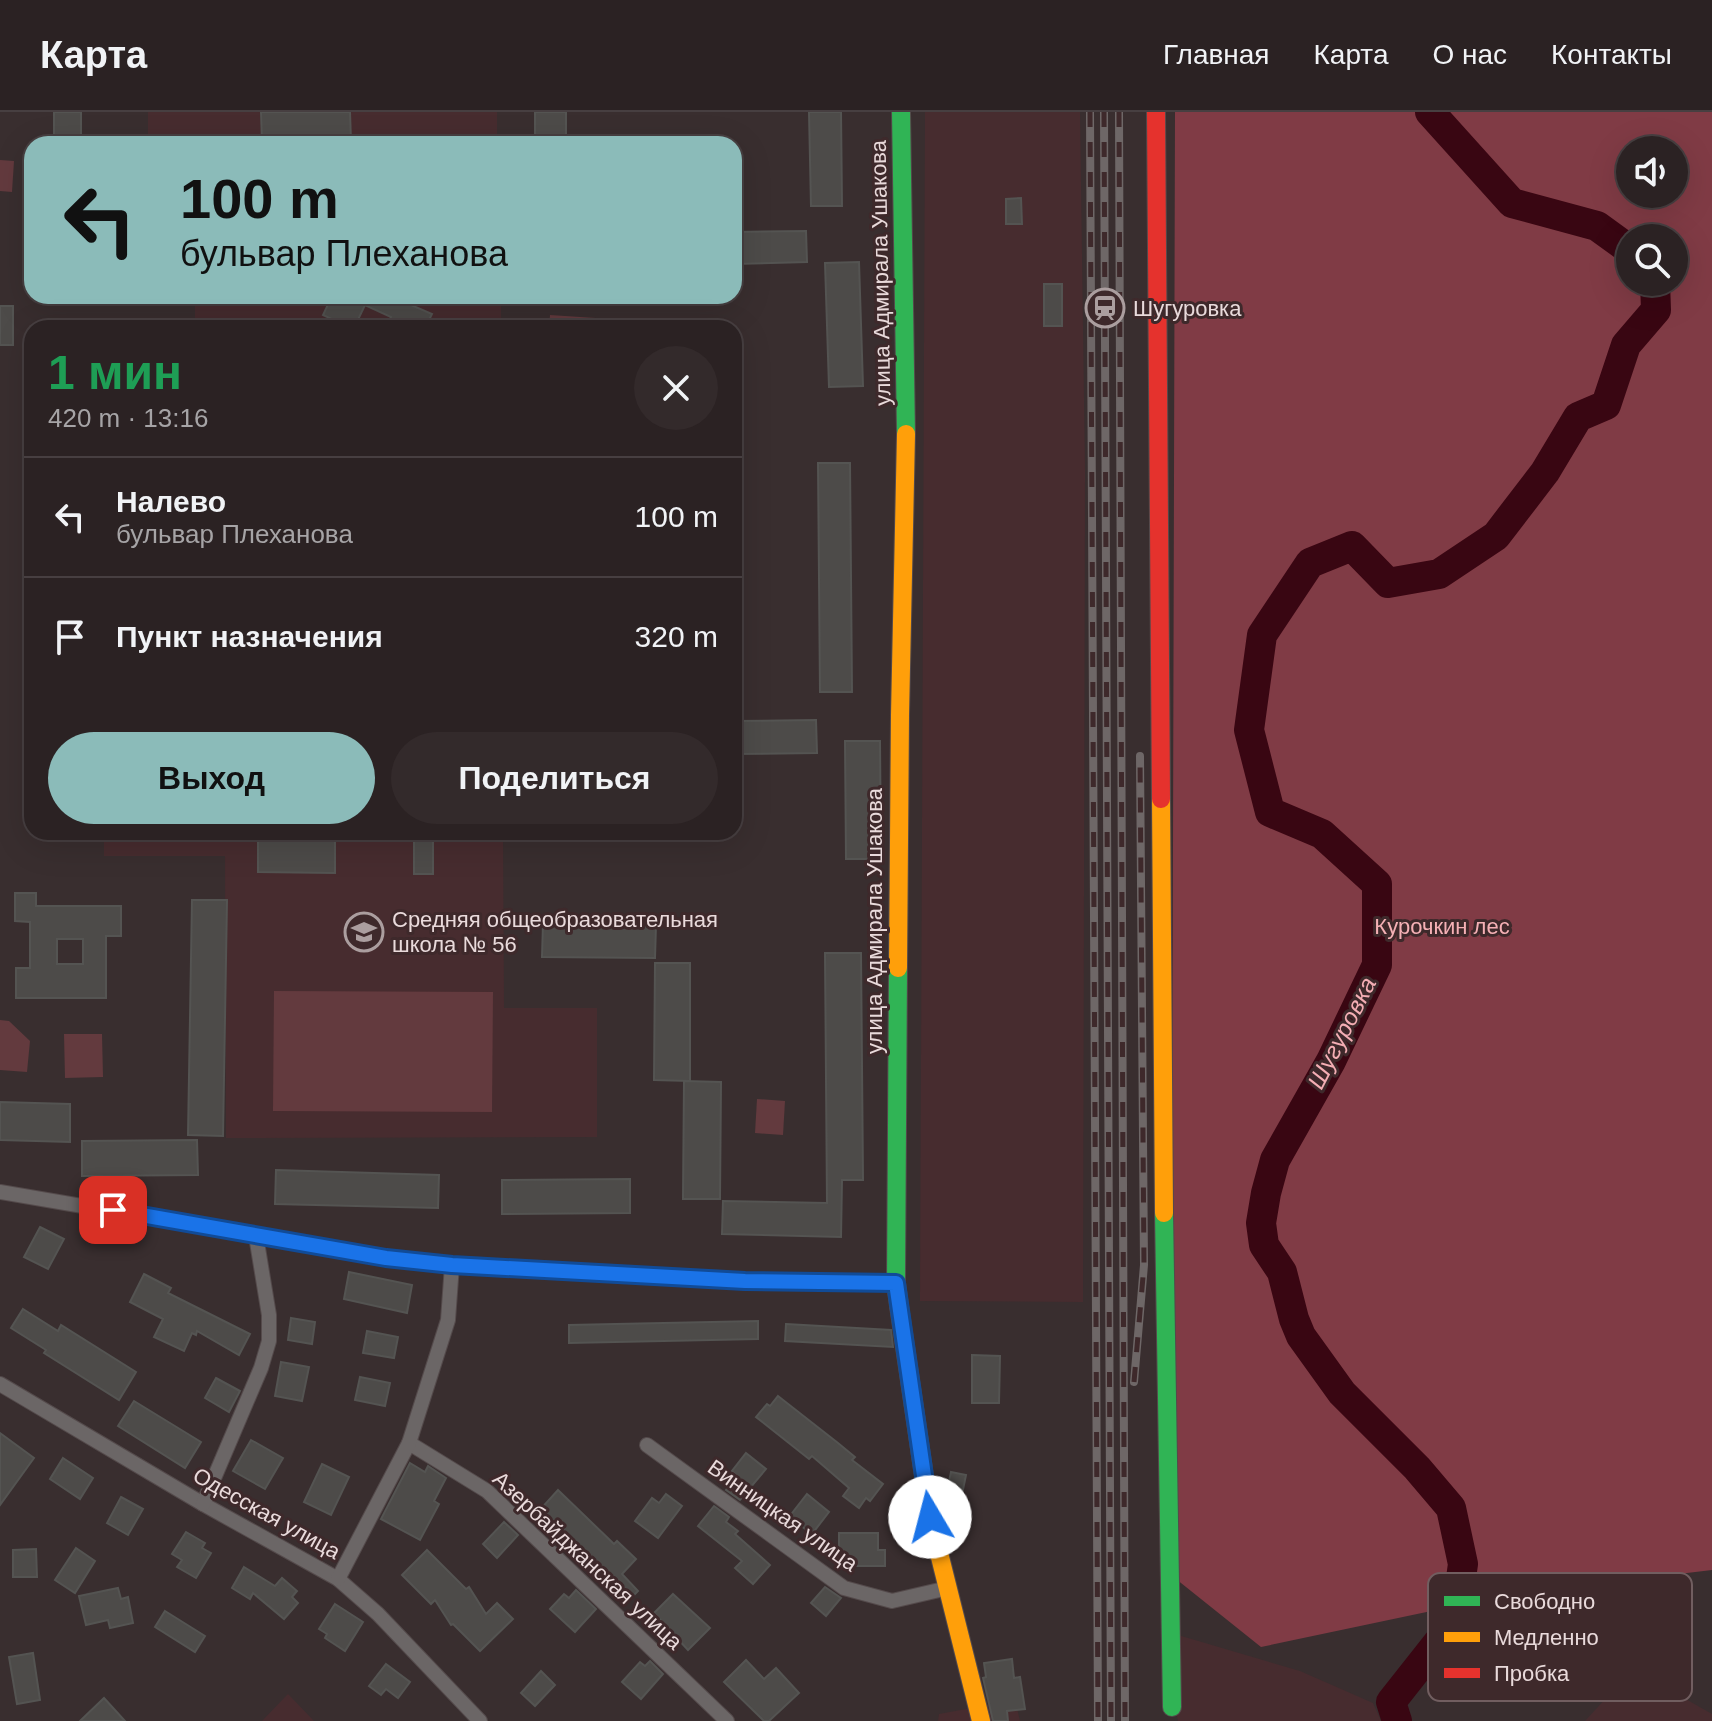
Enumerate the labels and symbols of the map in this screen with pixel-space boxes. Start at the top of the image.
street label: улица Адмирала Ушакова [866,139,895,406]
station icon: Шугуровка [1084,287,1126,329]
place label: Шугуровка [1133,296,1242,321]
street label: улица Адмирала Ушакова [862,787,887,1054]
place label: Средняя общеобразовательная школа № 56 [392,907,718,957]
school or university icon: Средняя общеобразовательная школа № 56 [343,911,385,953]
park label: Курочкин лес [1374,914,1510,939]
water label: Шугуровка [1302,972,1381,1093]
pin [79,1176,147,1244]
street label: Винницкая улица [703,1454,863,1577]
street label: Одесская улица [189,1463,345,1565]
street label: Азербайджанская улица [488,1466,688,1655]
position arrow [888,1475,972,1559]
legend [1428,1573,1692,1701]
text: Свободно [1494,1589,1595,1614]
text: Медленно [1494,1625,1599,1650]
text: Пробка [1494,1661,1570,1686]

